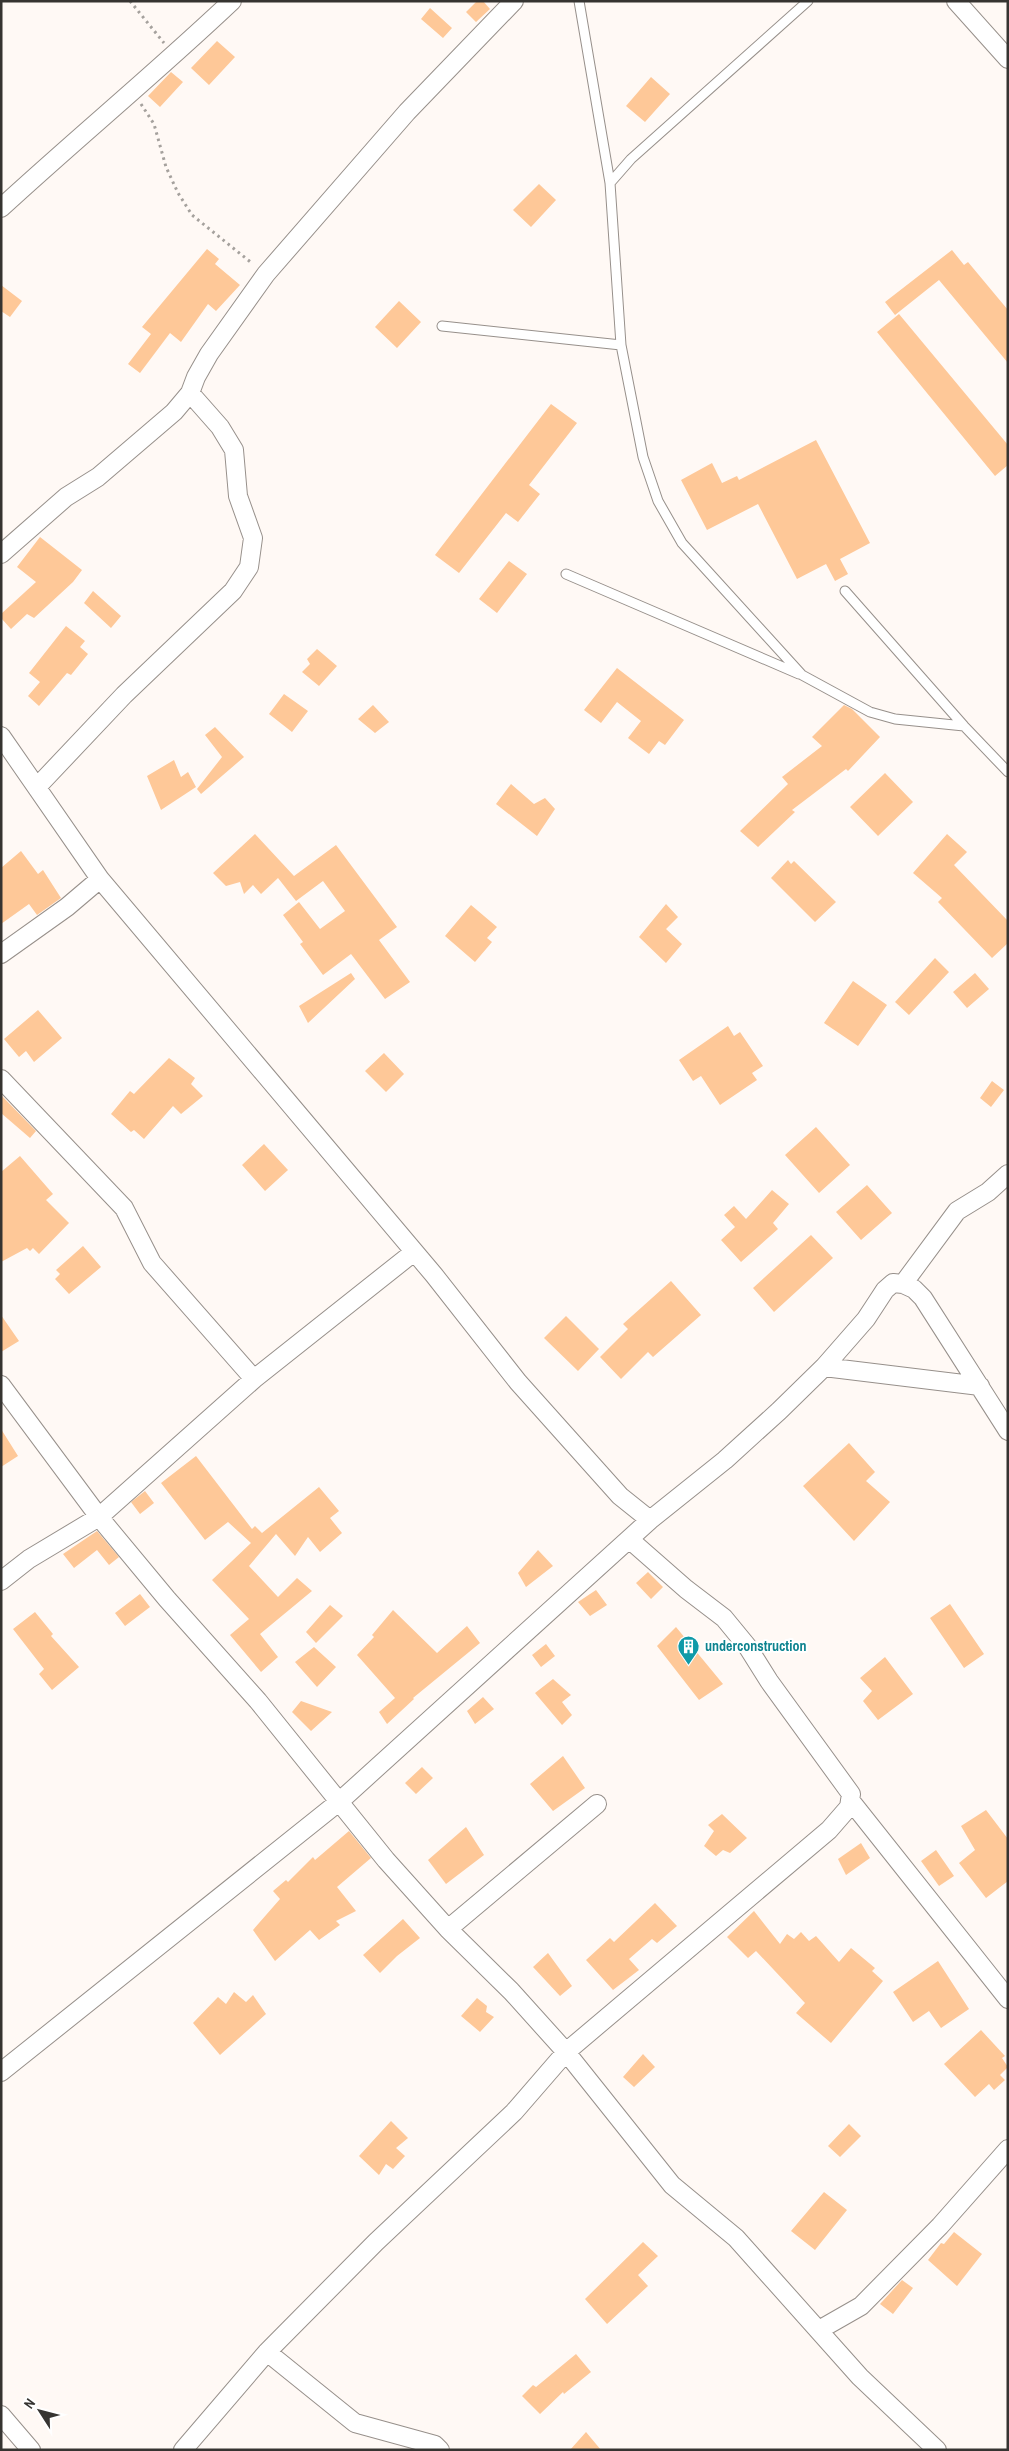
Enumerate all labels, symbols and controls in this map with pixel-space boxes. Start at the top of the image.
building icon: underconstruction [677,1634,701,1665]
place label: underconstruction [705,1637,806,1655]
north arrow [15,2386,65,2436]
text: N [20,2395,39,2412]

